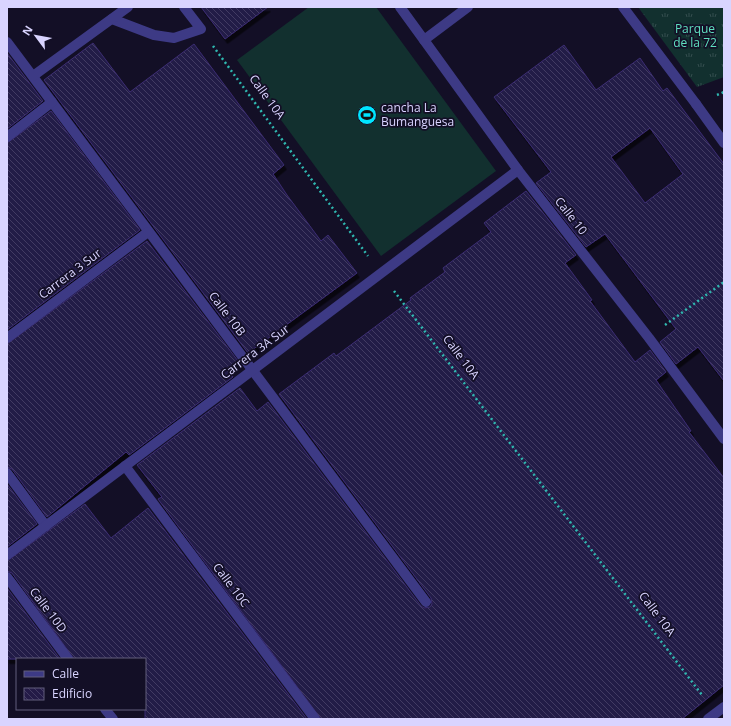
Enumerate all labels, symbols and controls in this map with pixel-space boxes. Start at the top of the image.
north arrow [16,16,56,56]
park label: Parque de la 72 [673,20,717,51]
text: N [18,23,36,38]
street label: Calle 10A [245,71,290,123]
place label: cancha La Bumanguesa [381,99,454,130]
sports icon: cancha La Bumanguesa [356,104,378,126]
street label: Calle 10 [551,193,592,238]
street label: Carrera 3 Sur [35,244,105,303]
street label: Calle 10B [205,288,250,340]
street label: Carrera 3A Sur [217,320,293,383]
street label: Calle 10A [439,331,484,383]
street label: Calle 10C [209,559,254,611]
street label: Calle 10D [26,584,71,636]
street label: Calle 10A [635,588,680,640]
legend [16,658,146,710]
text: Calle [52,665,79,682]
text: Edificio [52,685,92,702]

